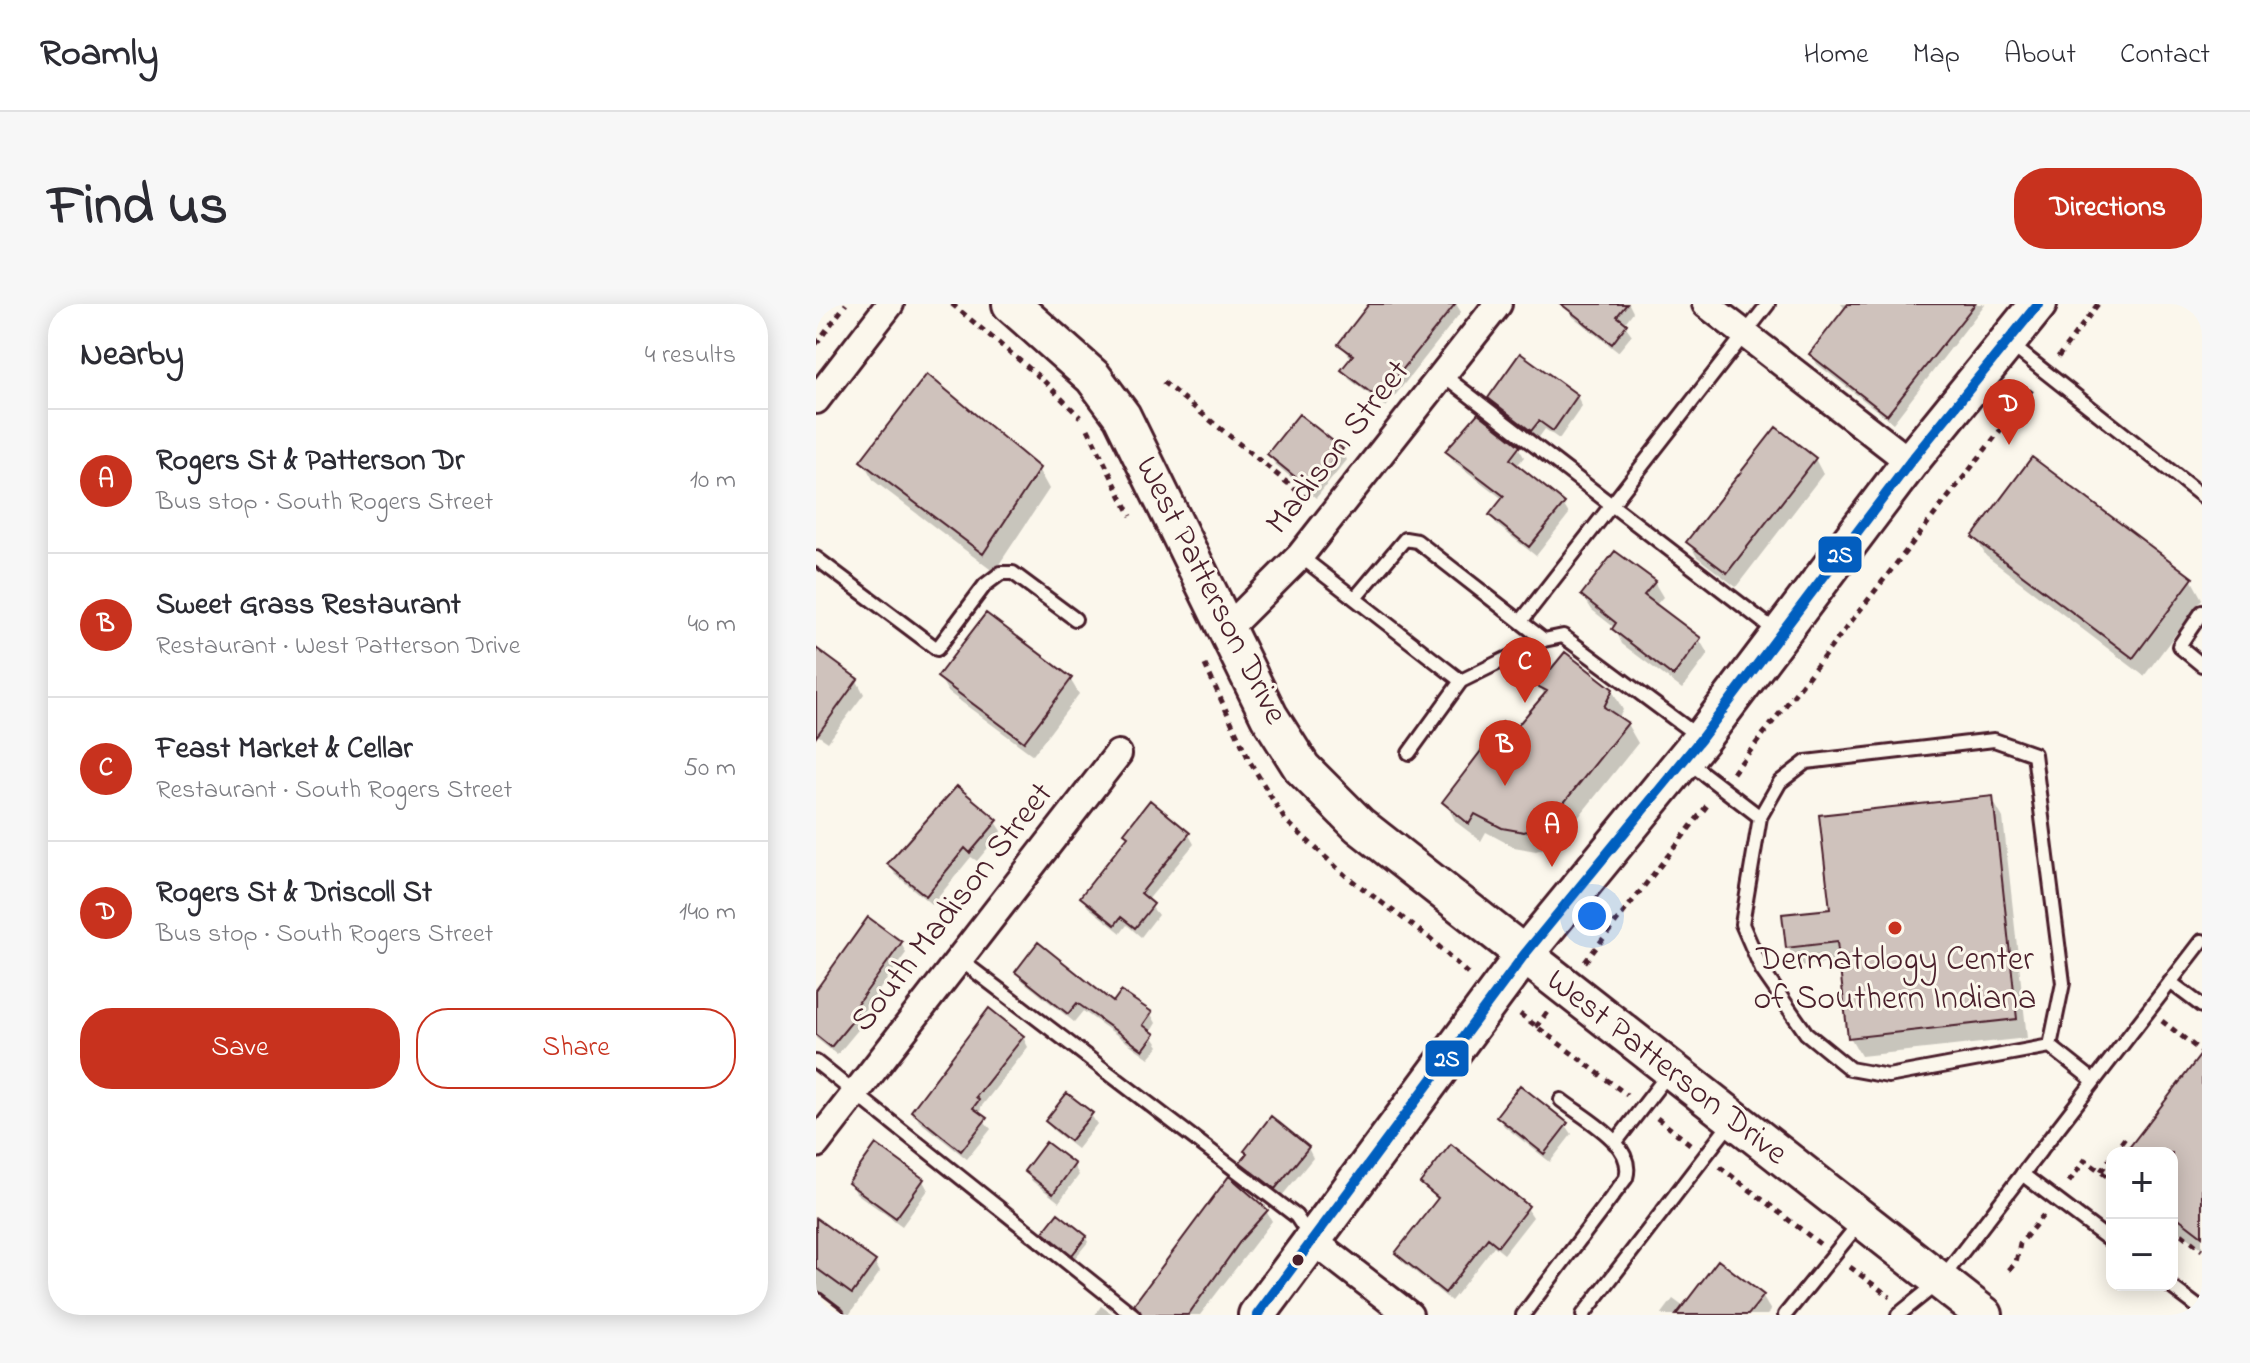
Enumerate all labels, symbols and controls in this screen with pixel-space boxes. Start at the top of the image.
text: Roamly [40,27,158,83]
text: Home [1803,35,1869,76]
text: Map [1913,35,1960,76]
text: About [2004,35,2076,76]
text: Contact [2120,35,2210,76]
text: Find us [48,168,228,249]
button: Directions [2014,168,2202,249]
text: Nearby [80,331,184,381]
text: 4 results [645,337,736,375]
street label: Madison Street [1255,350,1423,546]
pin: D [1983,379,2035,445]
text: Rogers St & Patterson Dr [156,440,464,484]
street label: West Patterson Drive [1121,448,1300,734]
text: A [98,462,114,500]
text: 10 m [690,462,736,500]
text: Bus stop · South Rogers Street [156,484,493,522]
line badge: 2S [1817,535,1863,574]
text: 2S [1826,541,1853,573]
text: Sweet Grass Restaurant [156,584,461,628]
text: B [97,606,115,644]
text: 40 m [687,606,736,644]
text: Restaurant · West Patterson Drive [156,628,520,666]
pin: C [1499,637,1551,703]
pin: B [1479,720,1531,786]
text: Feast Market & Cellar [156,728,413,772]
text: C [99,750,113,788]
text: 50 m [683,750,736,788]
text: Restaurant · South Rogers Street [156,772,512,810]
street label: South Madison Street [839,772,1067,1044]
pin: A [1526,801,1578,867]
text: Rogers St & Driscoll St [156,872,432,916]
text: D [96,894,116,932]
text: 140 m [679,894,736,932]
your location [1572,896,1612,936]
text: Bus stop · South Rogers Street [156,916,493,954]
marker: Dermatology Center of Southern Indiana [1886,919,1904,937]
place label: Dermatology Center of Southern Indiana [1754,936,2036,1025]
street label: West Patterson Drive [1535,958,1798,1179]
button: Save [80,1008,400,1089]
button: Share [416,1008,736,1089]
line badge: 2S [1424,1039,1470,1078]
text: 2S [1433,1045,1460,1077]
map controls [2106,1147,2178,1291]
button: + [2106,1147,2178,1219]
button: − [2106,1219,2178,1291]
unlabelled marker [1290,1252,1306,1268]

